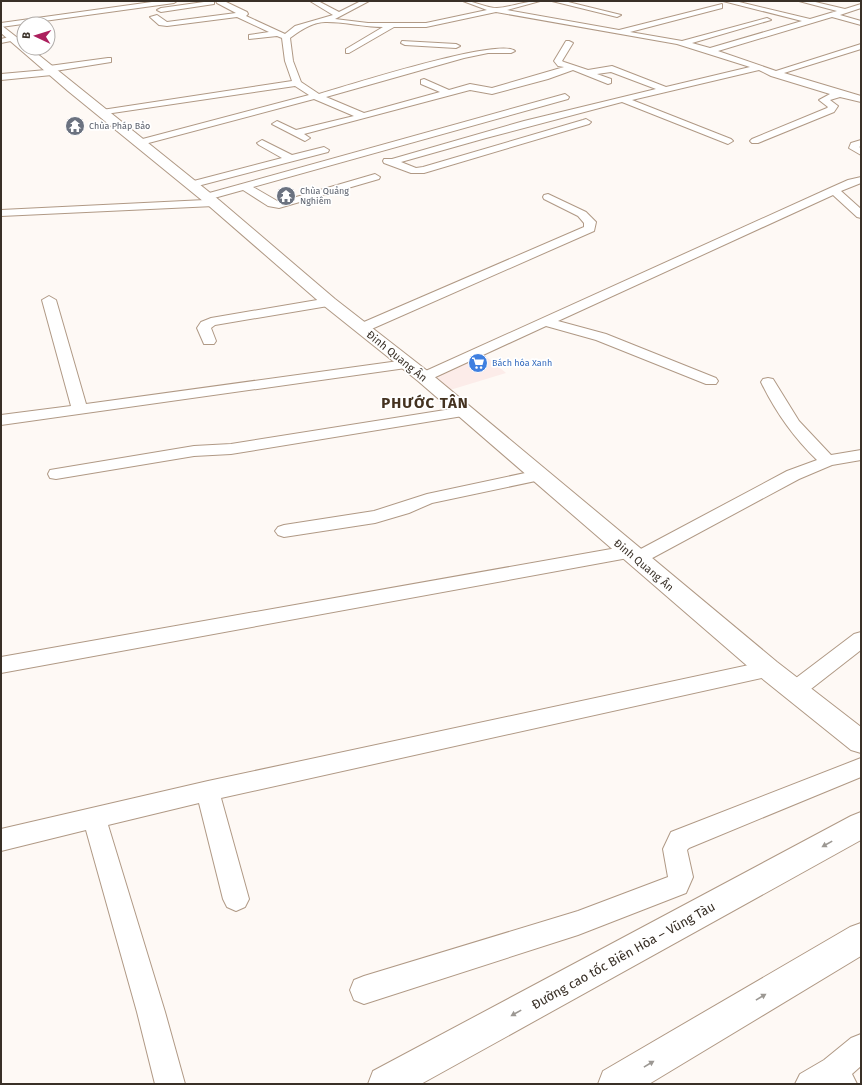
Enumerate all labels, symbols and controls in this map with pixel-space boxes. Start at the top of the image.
north arrow [16,16,56,56]
text: B [20,31,33,39]
temple icon: Chùa Pháp Bảo [64,115,86,137]
place label: Chùa Pháp Bảo [89,121,150,131]
temple icon: Chùa Quảng Nghiêm [275,185,297,207]
place label: Chùa Quảng Nghiêm [300,186,349,206]
street label: Đinh Quang Ân [364,328,430,385]
supermarket icon: Bách hóa Xanh [467,352,489,374]
place label: Bách hóa Xanh [492,358,552,368]
district label: PHƯỚC TÂN [381,394,469,412]
street label: Đinh Quang Ân [611,537,676,594]
one-way arrow [821,840,833,847]
street label: Đường cao tốc Biên Hòa – Vũng Tàu [529,899,718,1012]
one-way arrow [755,994,767,1001]
one-way arrow [510,1010,522,1016]
one-way arrow [644,1060,654,1068]

